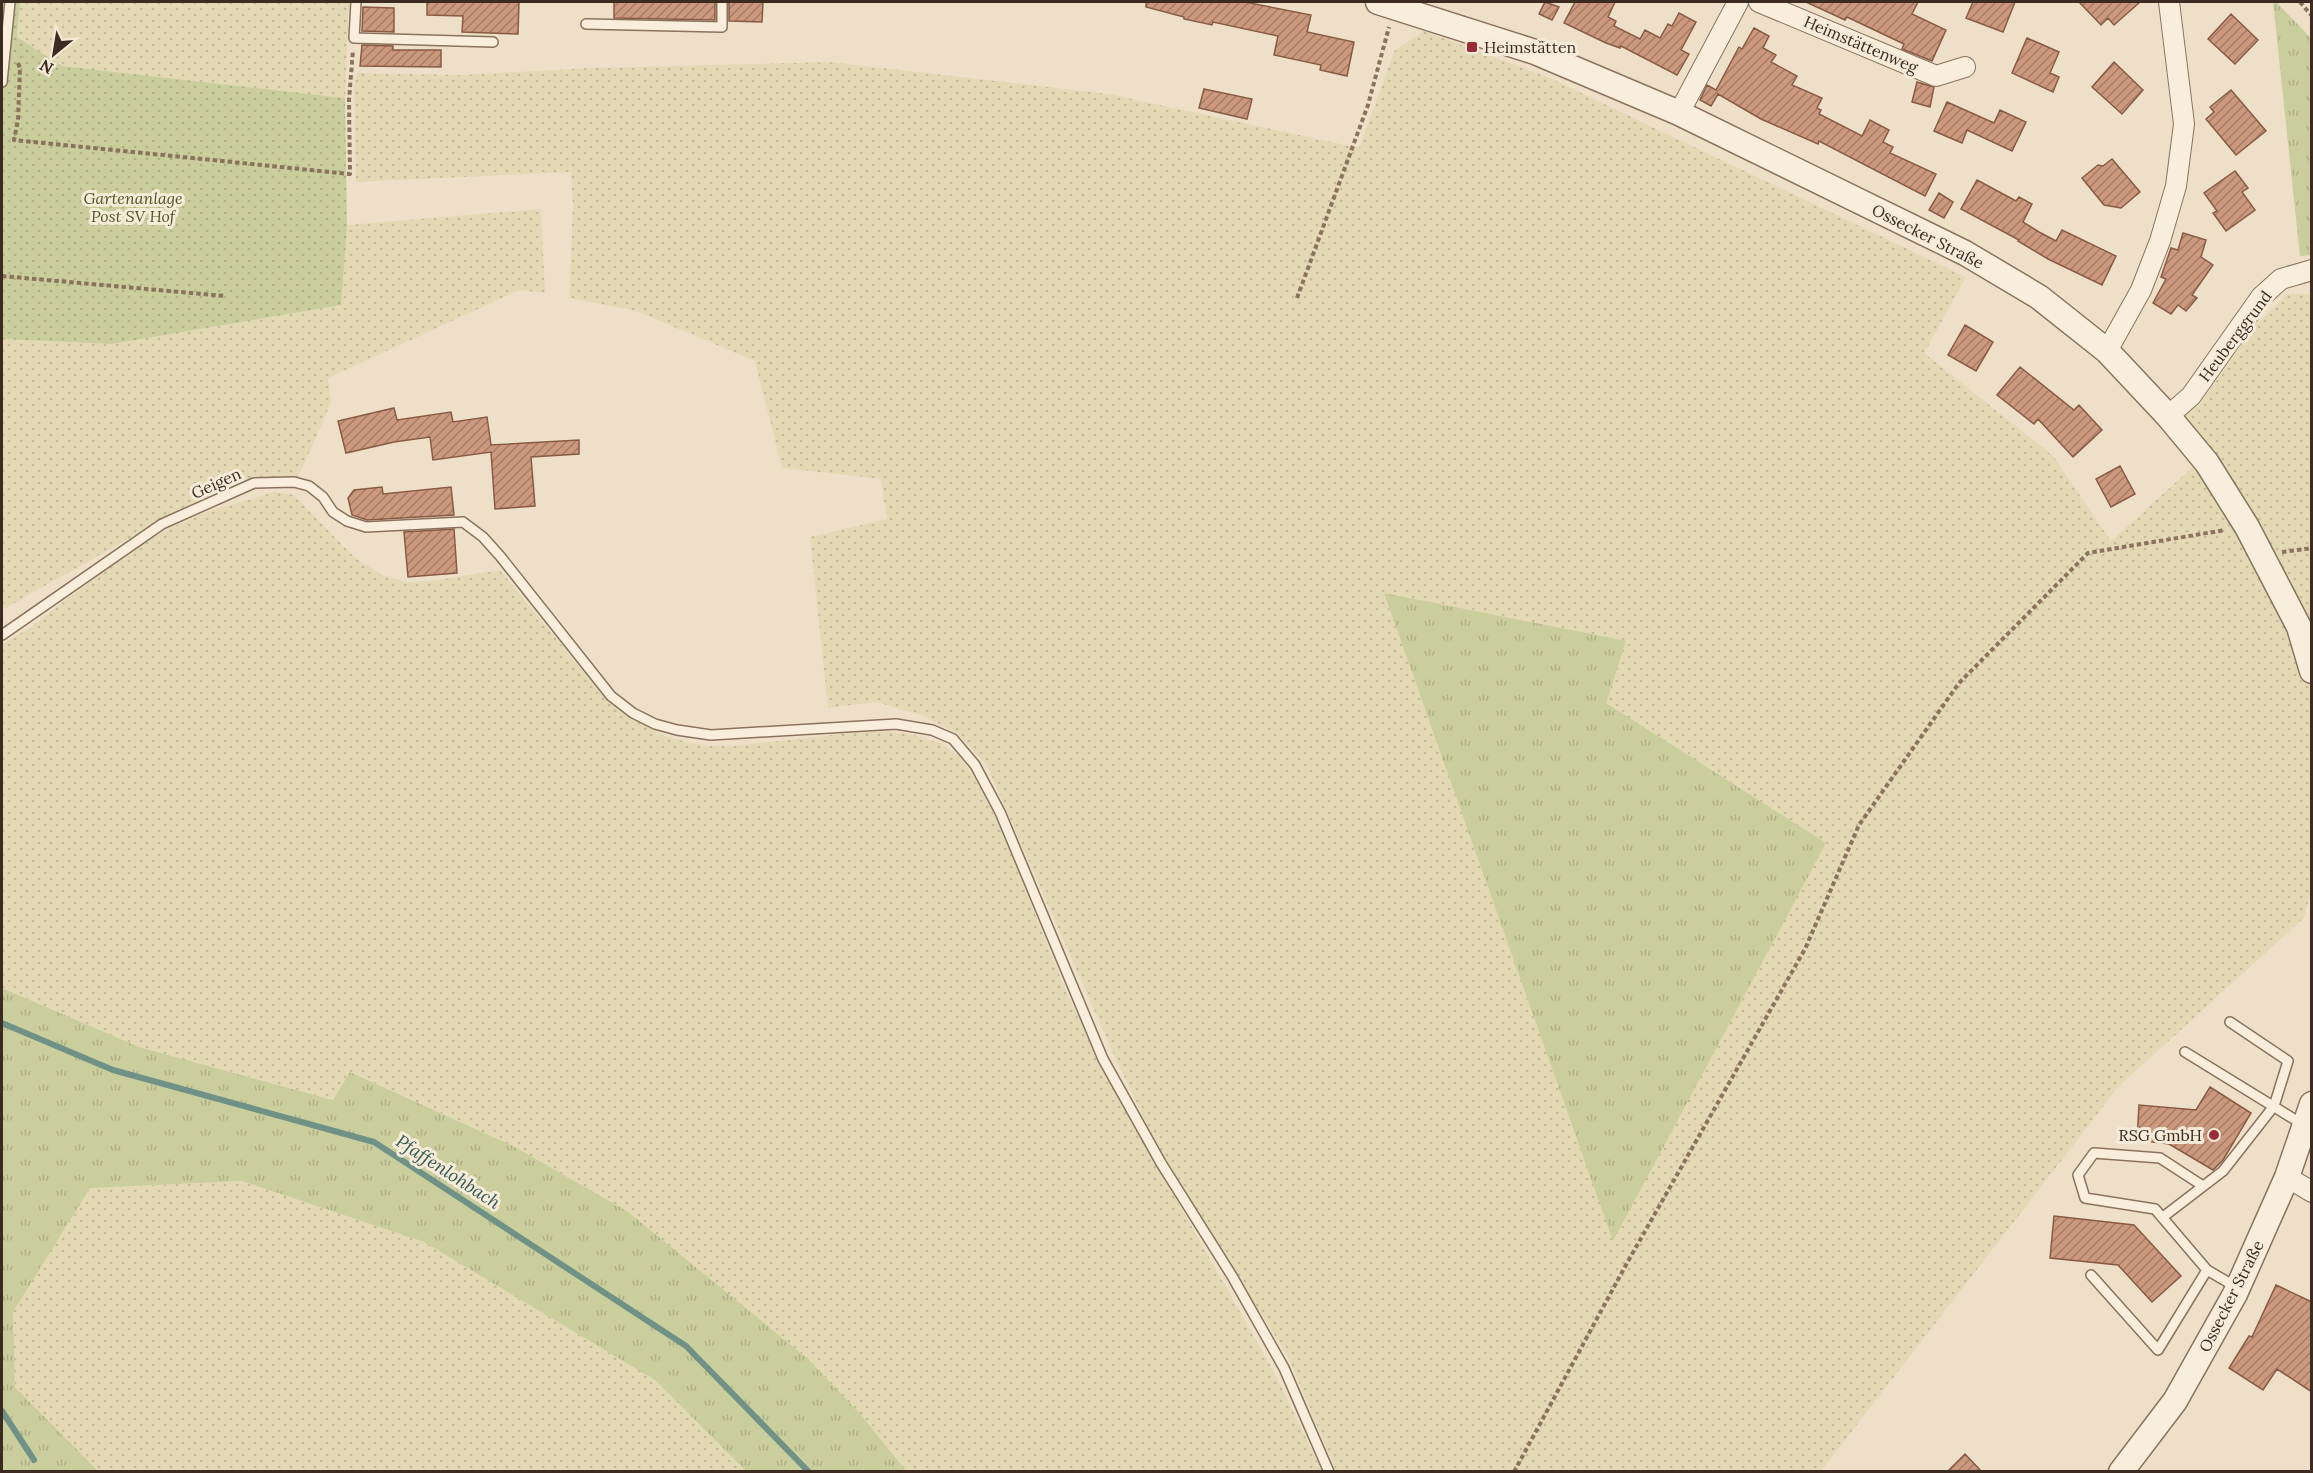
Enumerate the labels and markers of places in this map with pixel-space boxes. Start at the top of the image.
place label: Heimstätten [1484,37,1577,57]
marker: Heimstätten [1465,40,1479,54]
place label: RSG GmbH [2119,1125,2202,1145]
marker: RSG GmbH [2207,1128,2221,1142]

